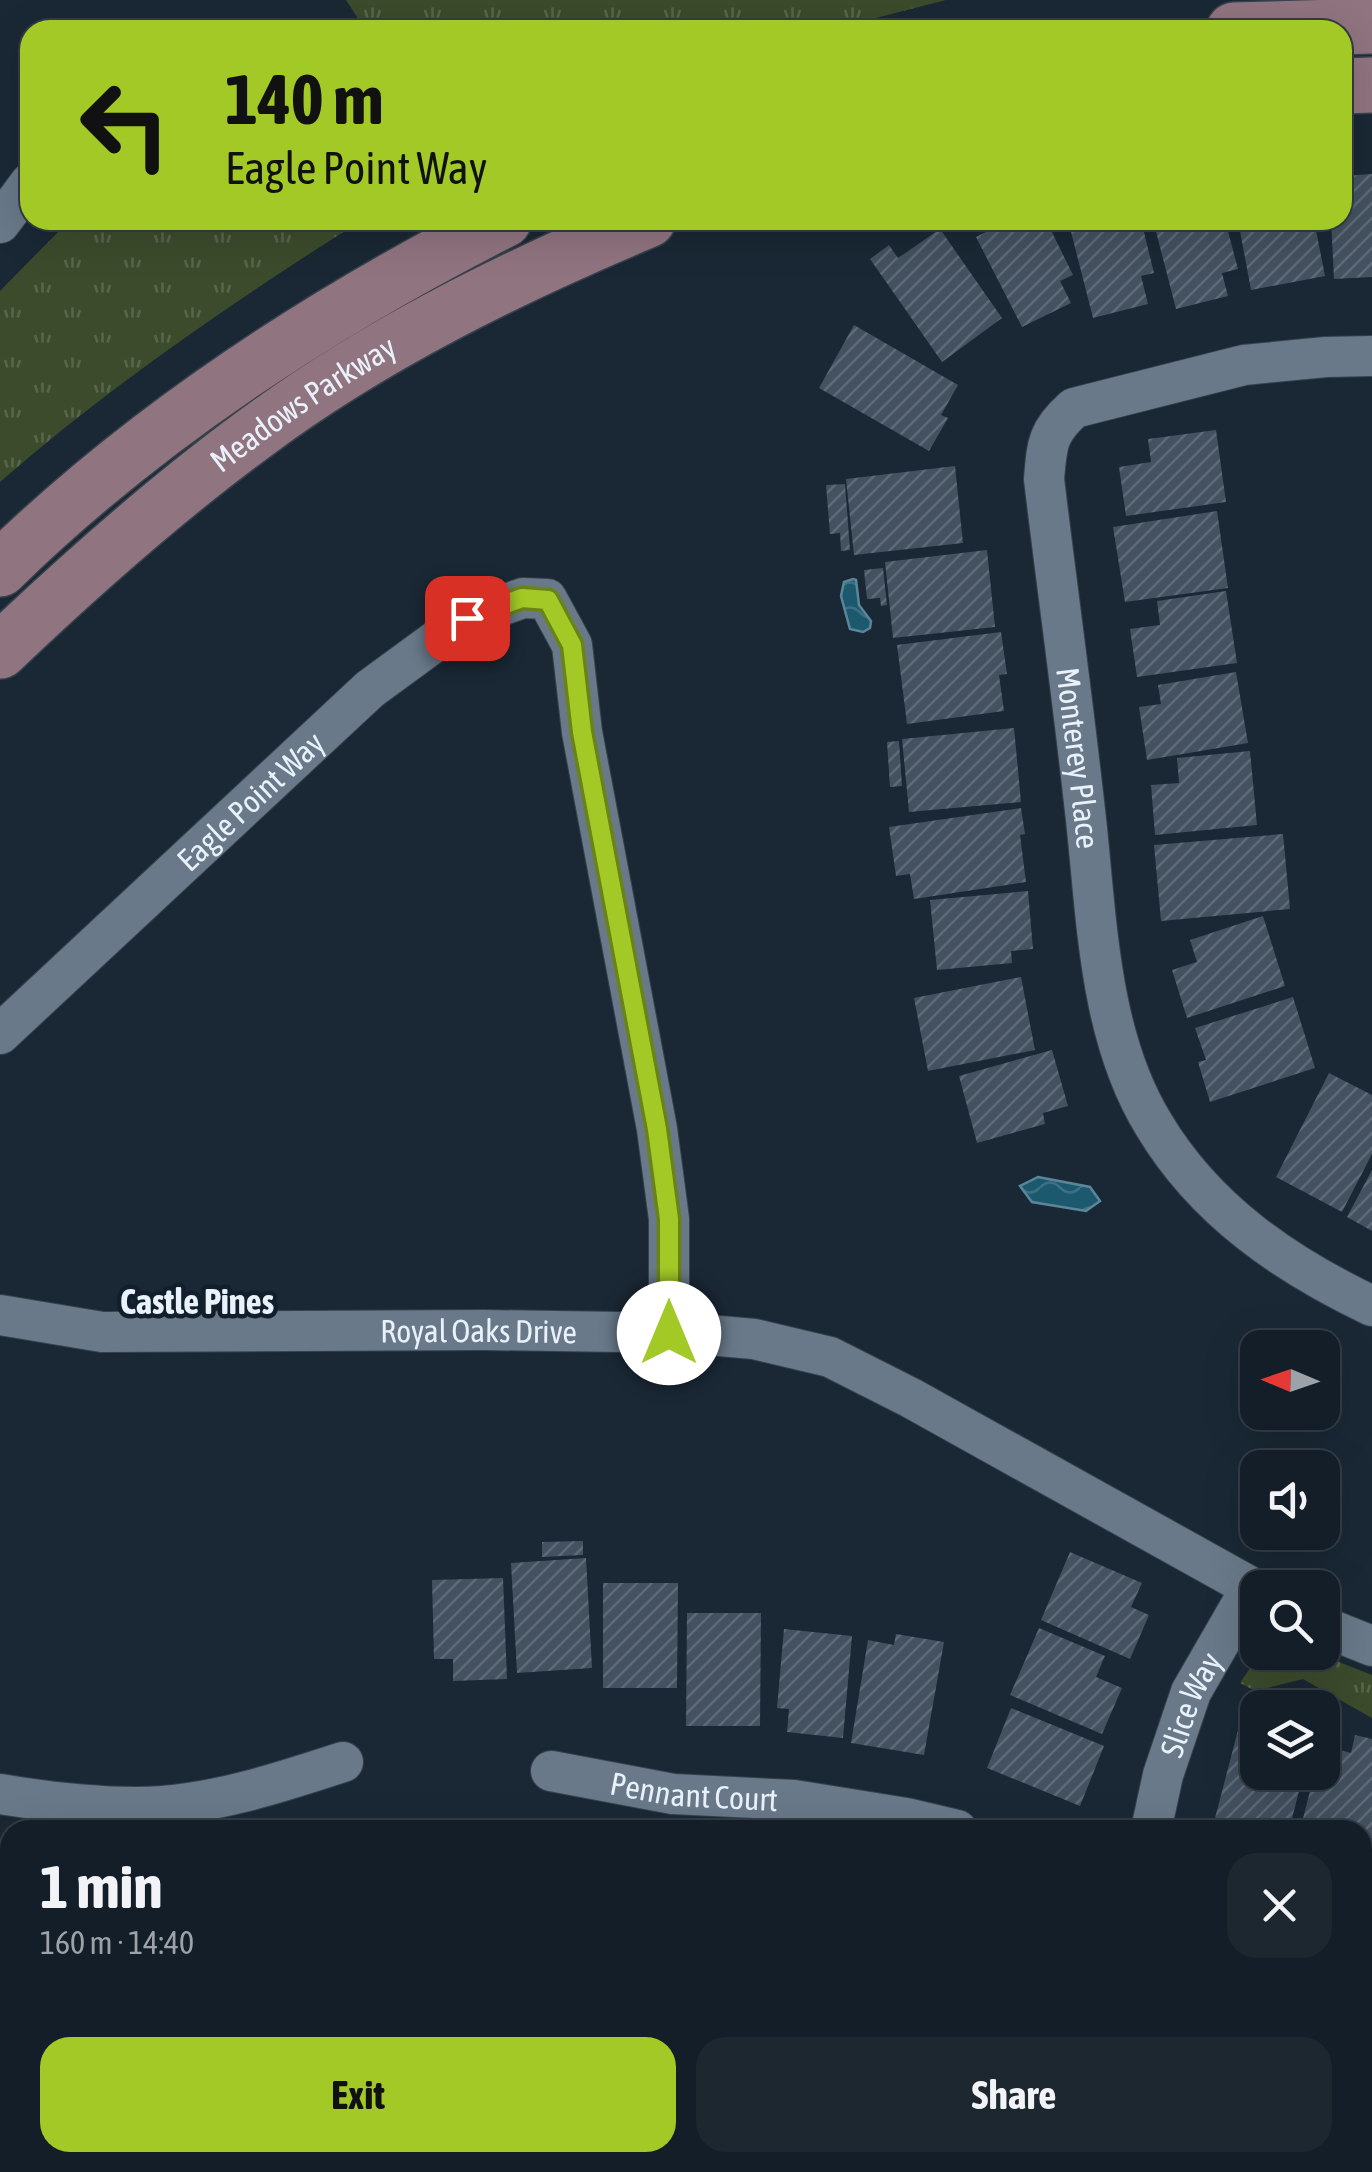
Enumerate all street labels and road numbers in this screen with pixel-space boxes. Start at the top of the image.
street label: Meadows Parkway [203,328,402,479]
street label: Monterey Place [1049,665,1107,850]
street label: Eagle Point Way [169,724,331,878]
street label: Royal Oaks Drive [380,1311,577,1350]
street label: Slice Way [1152,1645,1229,1761]
street label: Pennant Court [607,1764,779,1818]

